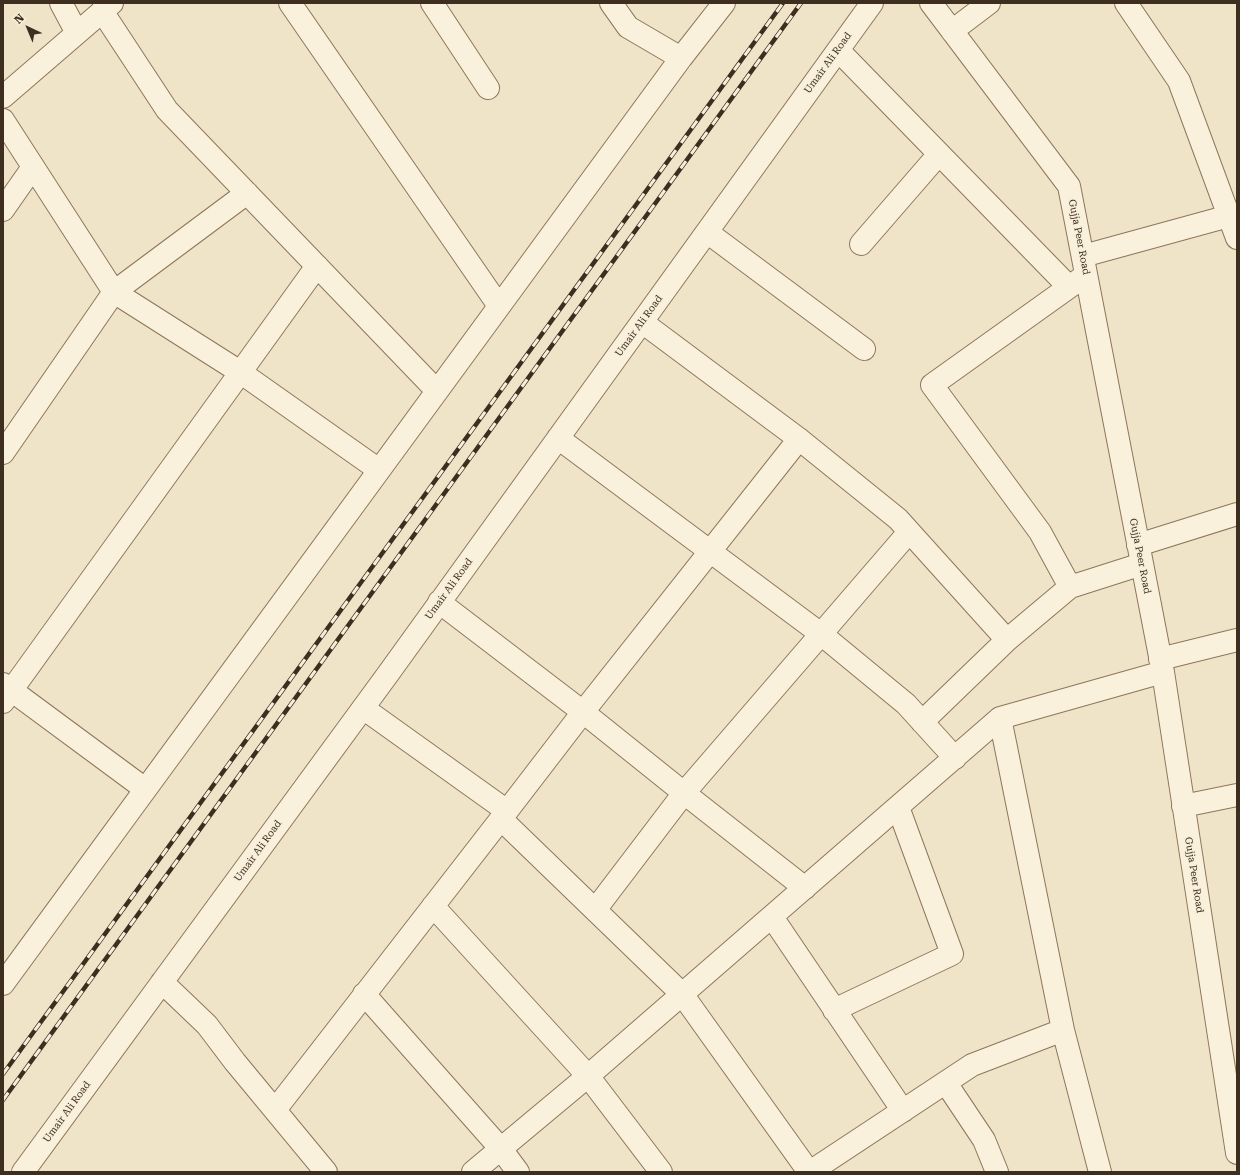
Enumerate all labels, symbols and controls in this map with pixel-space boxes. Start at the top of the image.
north arrow [8,8,48,48]
text: N [12,11,27,27]
street label: Umair Ali Road [802,30,854,96]
street label: Gujja Peer Road [1066,198,1092,276]
street label: Umair Ali Road [613,293,665,359]
street label: Gujja Peer Road [1127,517,1153,595]
street label: Umair Ali Road [423,556,475,622]
street label: Umair Ali Road [232,818,284,884]
street label: Gujja Peer Road [1182,836,1206,914]
street label: Umair Ali Road [41,1079,93,1145]

